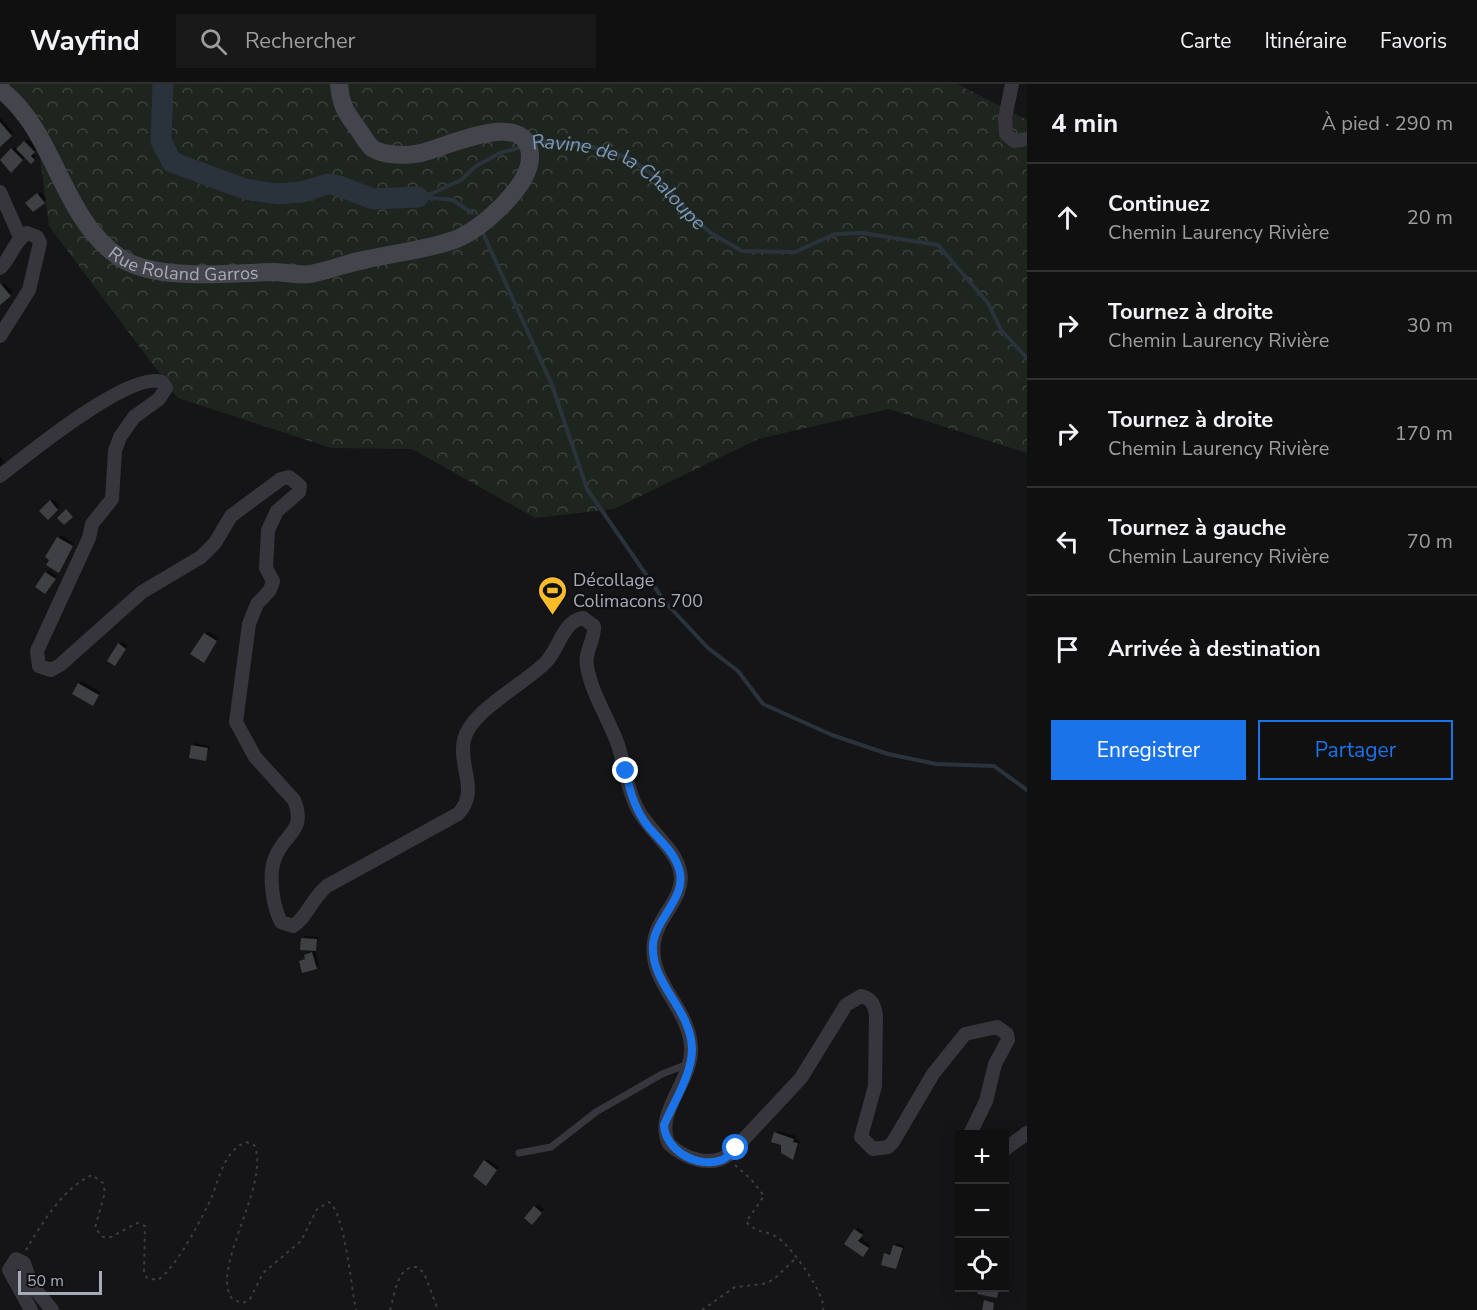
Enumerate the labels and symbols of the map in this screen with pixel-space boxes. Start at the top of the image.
water label: Ravine de la Chaloupe [528,127,712,237]
street label: Rue Roland Garros [103,241,259,286]
place label: Décollage Colimacons 700 [573,568,703,613]
sports icon: Décollage Colimacons 700 [536,574,568,616]
route end [612,757,638,783]
route start [722,1134,748,1160]
scale bar [18,1268,102,1296]

